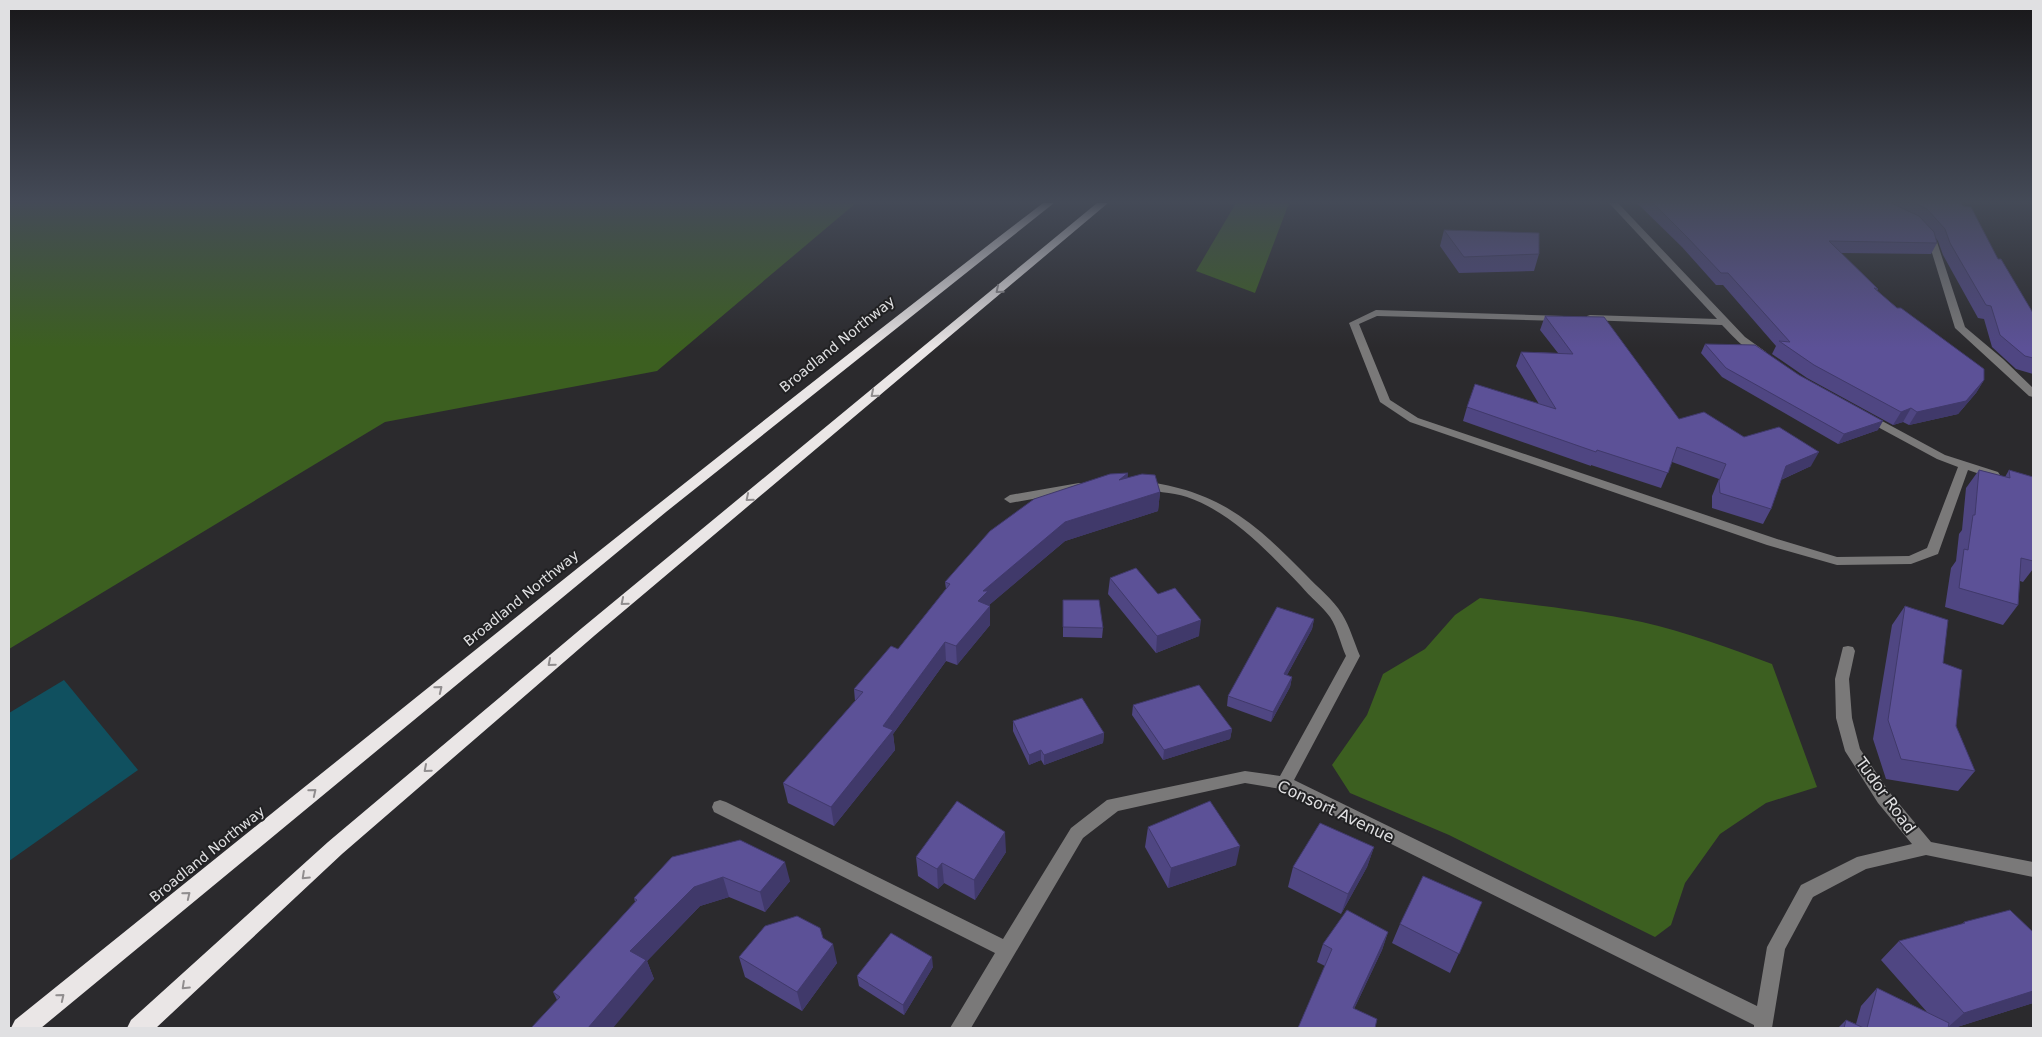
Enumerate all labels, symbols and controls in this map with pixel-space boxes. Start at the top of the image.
one-way arrow [995,285,1004,294]
street label: Broadland Northway [776,293,898,395]
one-way arrow [870,389,879,398]
one-way arrow [745,492,754,501]
street label: Broadland Northway [460,547,582,649]
one-way arrow [620,596,629,605]
one-way arrow [547,658,556,667]
one-way arrow [433,687,442,695]
street label: Tudor Road [1851,753,1920,837]
one-way arrow [424,763,433,772]
street label: Consort Avenue [1274,776,1397,847]
one-way arrow [307,790,316,798]
street label: Broadland Northway [146,803,268,905]
one-way arrow [301,870,310,879]
one-way arrow [181,892,190,900]
one-way arrow [182,980,191,989]
one-way arrow [55,995,64,1003]

